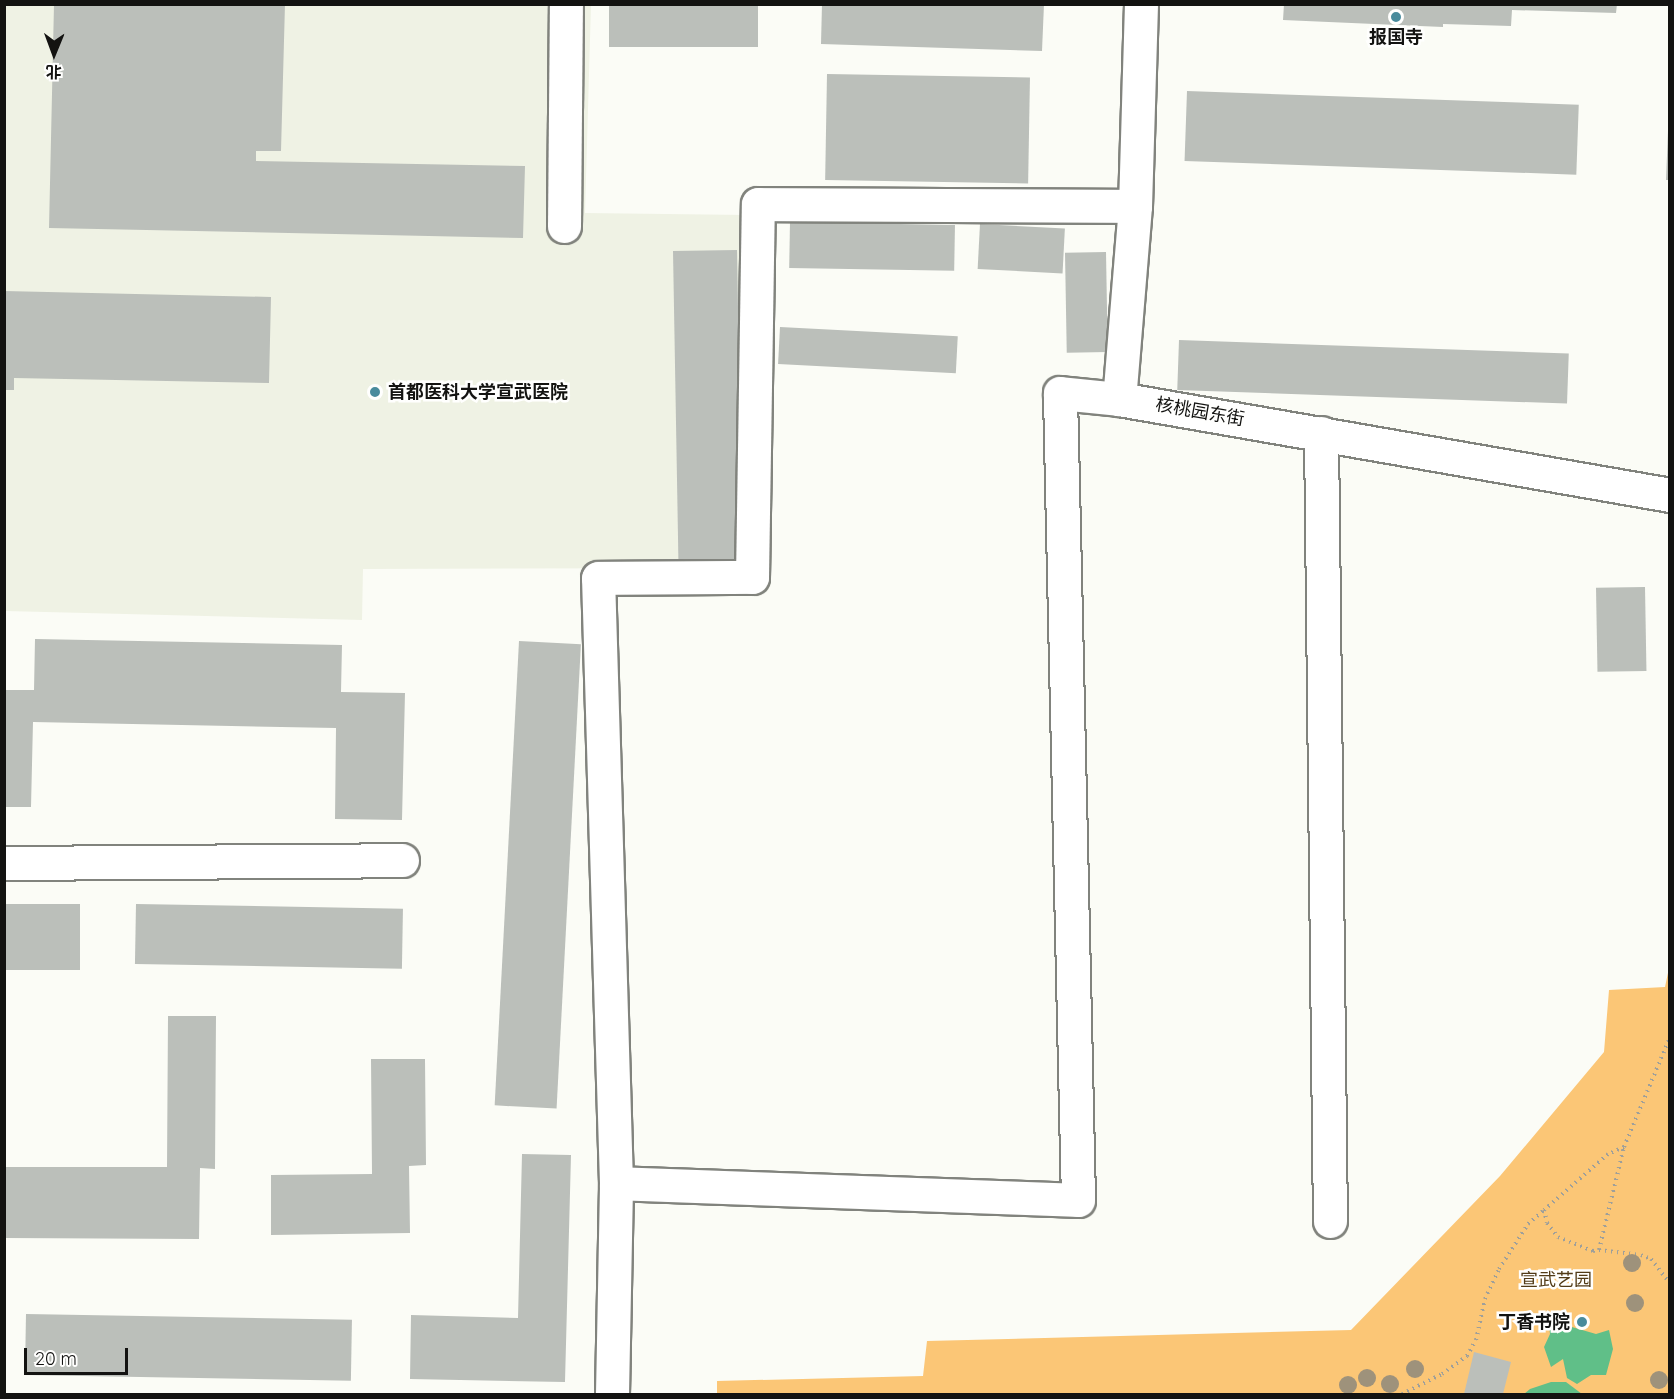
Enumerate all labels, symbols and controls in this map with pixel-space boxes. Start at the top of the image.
marker: 报国寺 [1389,10,1403,24]
north arrow [24,24,84,84]
place label: 报国寺 [1369,26,1423,48]
text: 北 [46,62,62,82]
place label: 首都医科大学宣武医院 [388,381,568,403]
marker: 首都医科大学宣武医院 [366,383,384,401]
street label: 核桃园东街 [1154,394,1246,430]
park label: 宣武艺园 [1520,1269,1592,1291]
place label: 丁香书院 [1498,1311,1570,1333]
marker: 丁香书院 [1575,1315,1589,1329]
scale bar [27,1336,130,1374]
text: 20 m [35,1347,77,1370]

